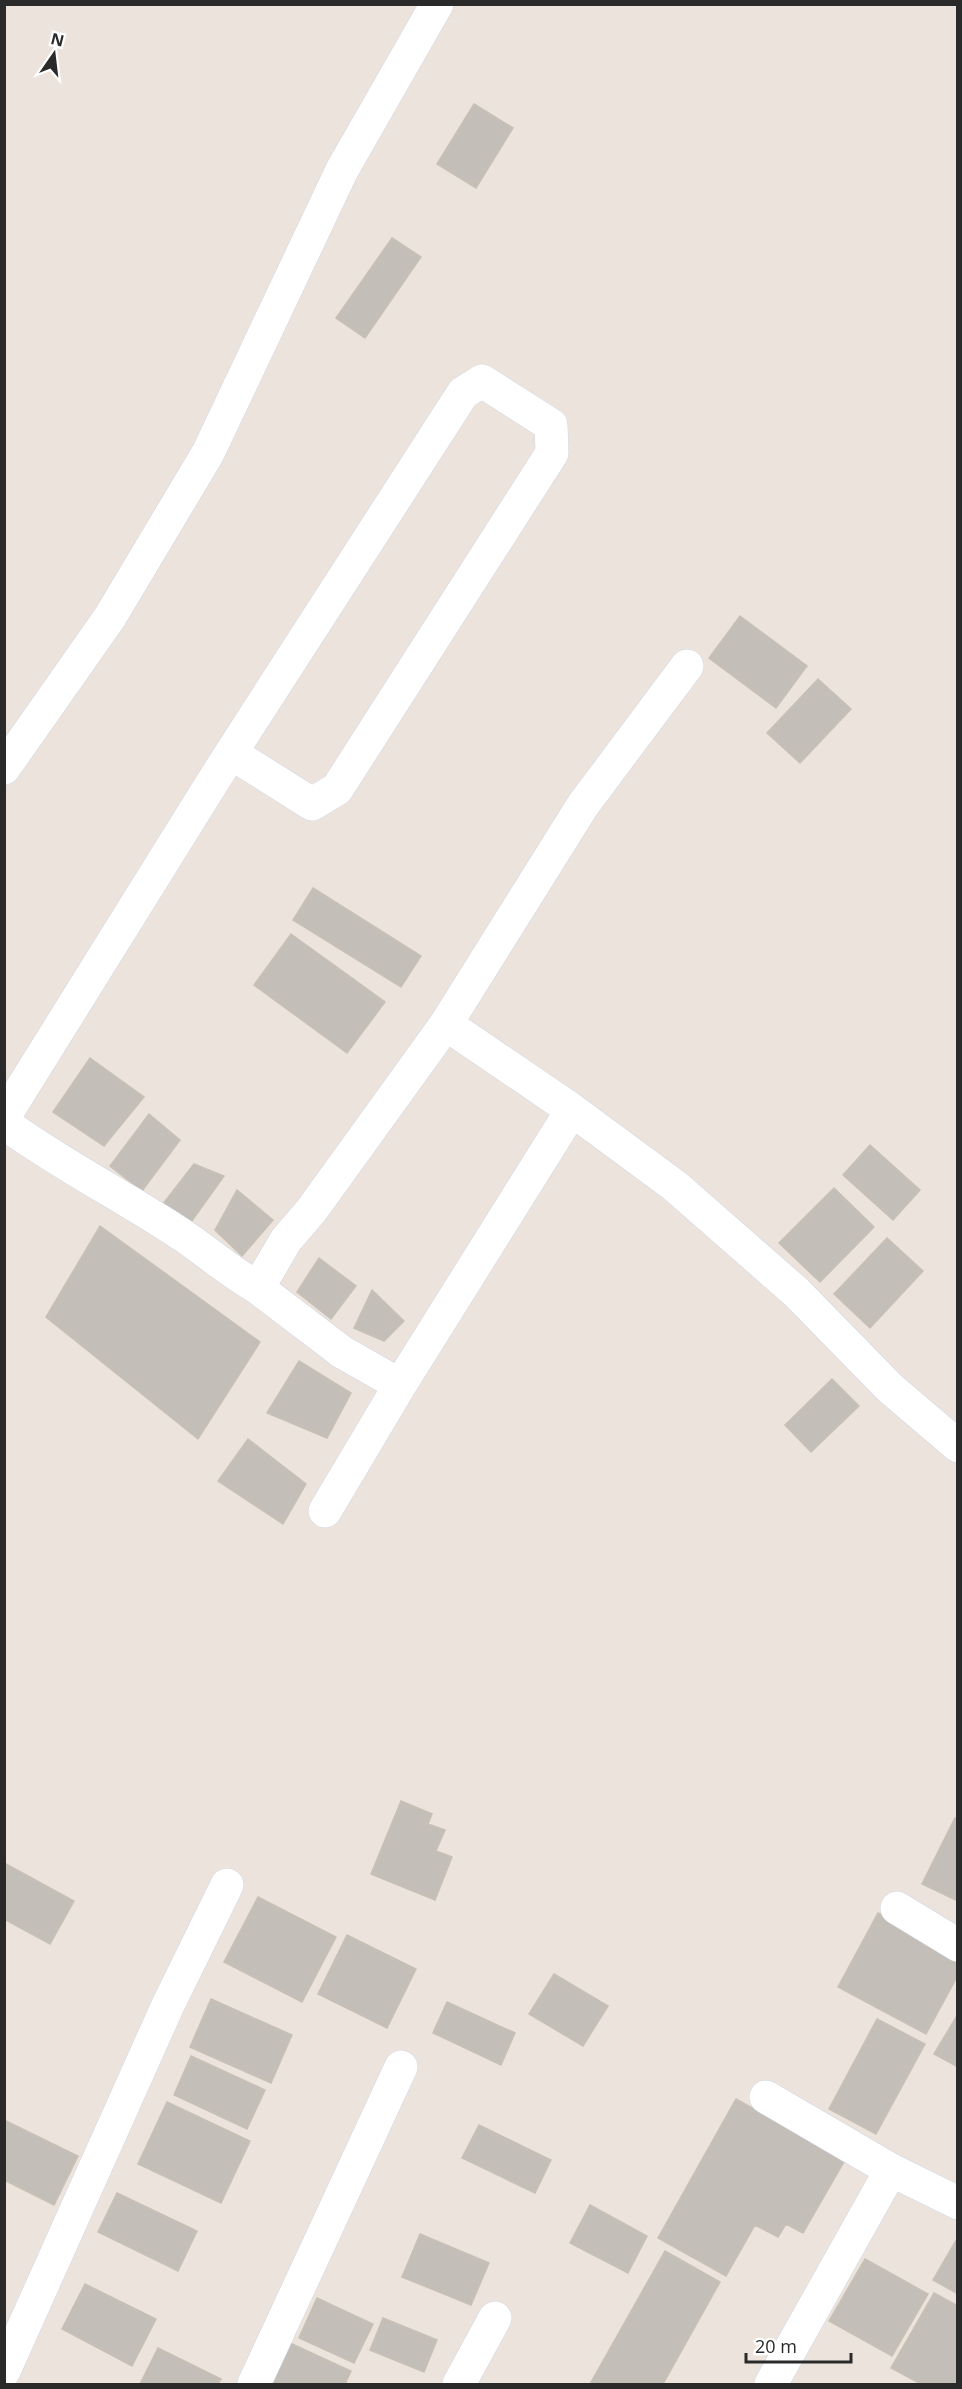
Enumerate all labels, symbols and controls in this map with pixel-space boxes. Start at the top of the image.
north arrow [24,24,84,84]
text: N [49,27,67,52]
scale bar [746,2326,851,2364]
text: 20 m [755,2334,797,2358]

